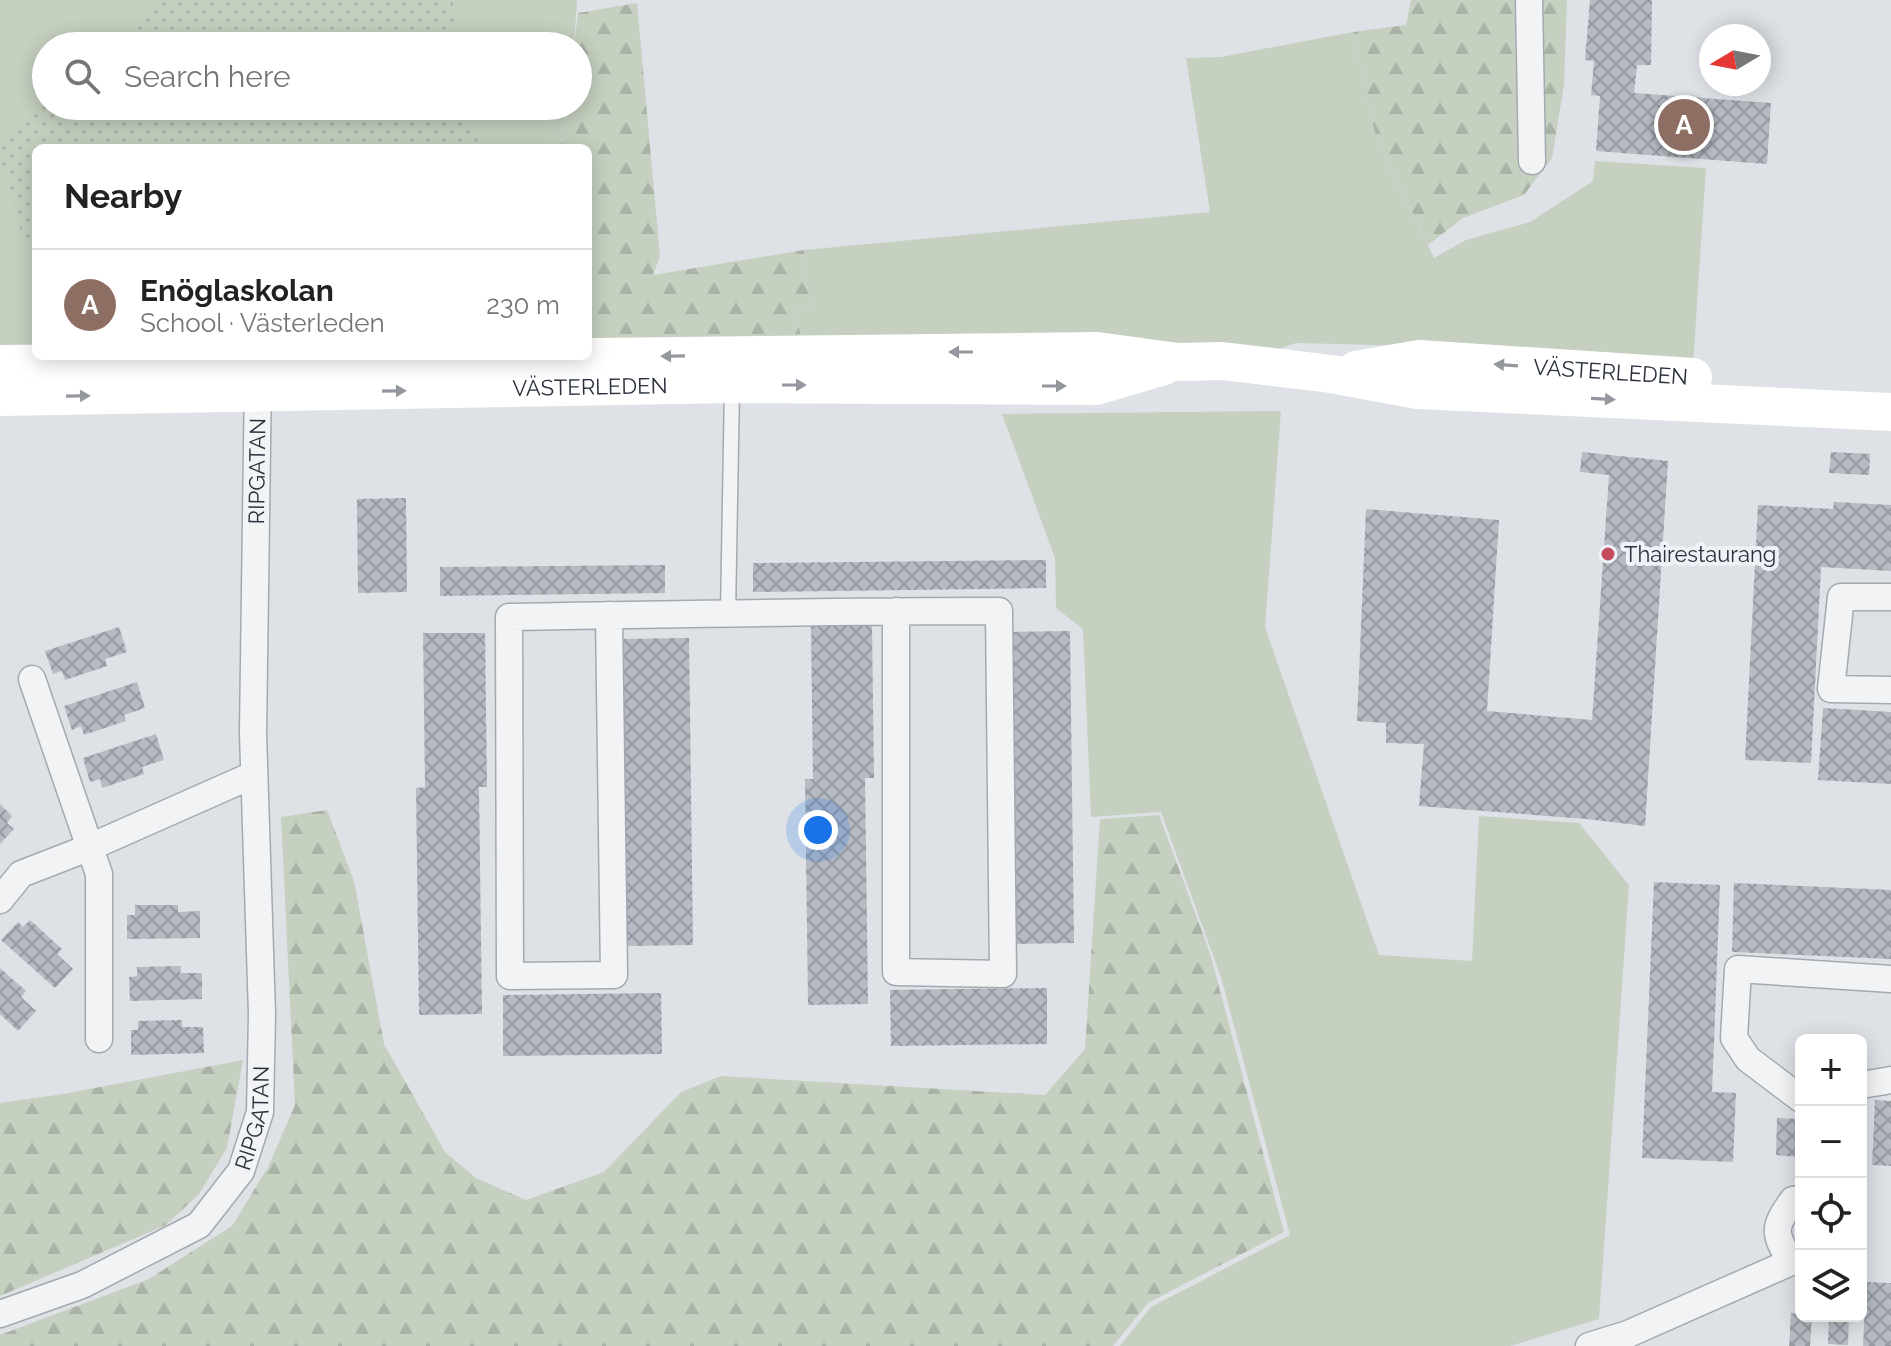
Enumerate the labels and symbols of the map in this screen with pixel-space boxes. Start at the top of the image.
north arrow [1699,24,1771,96]
pin: A [1658,95,1710,155]
one-way arrow [948,346,973,358]
one-way arrow [660,349,685,362]
street label: VÄSTERLEDEN [1532,354,1689,390]
one-way arrow [1493,358,1518,371]
street label: VÄSTERLEDEN [512,372,668,401]
one-way arrow [782,378,807,391]
one-way arrow [1042,380,1067,392]
one-way arrow [382,384,407,397]
one-way arrow [66,390,91,402]
one-way arrow [1591,392,1616,405]
street label: RIPGATAN [243,418,270,524]
place label: Thairestaurang [1624,541,1776,567]
marker: Thairestaurang [1599,545,1617,563]
your location [798,810,838,850]
street label: RIPGATAN [229,1065,274,1173]

